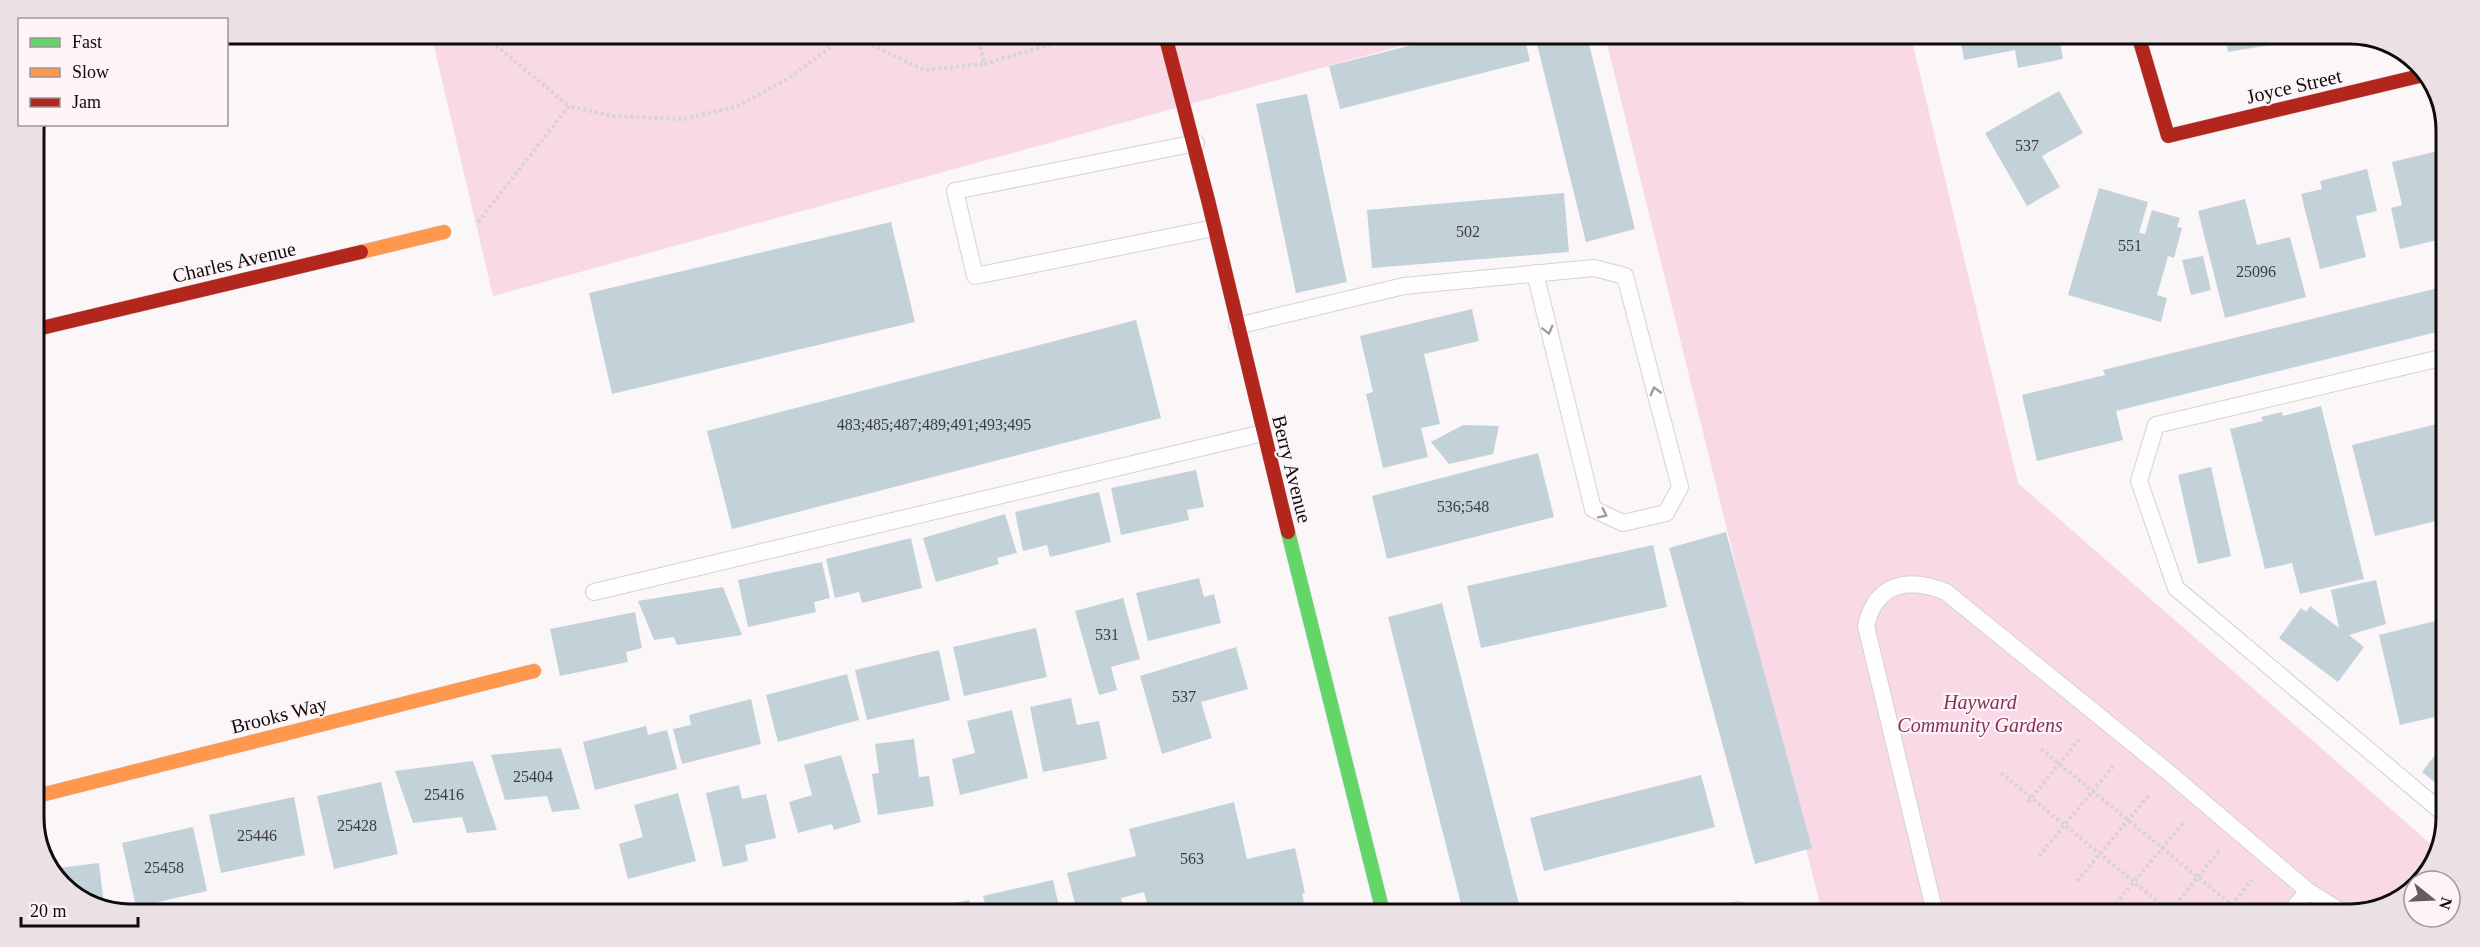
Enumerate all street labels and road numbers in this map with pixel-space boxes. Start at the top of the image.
street label: Joyce Street [2244,64,2344,109]
street label: Charles Avenue [170,237,298,287]
street label: Berry Avenue [1267,413,1316,525]
street label: Brooks Way [229,692,330,739]

